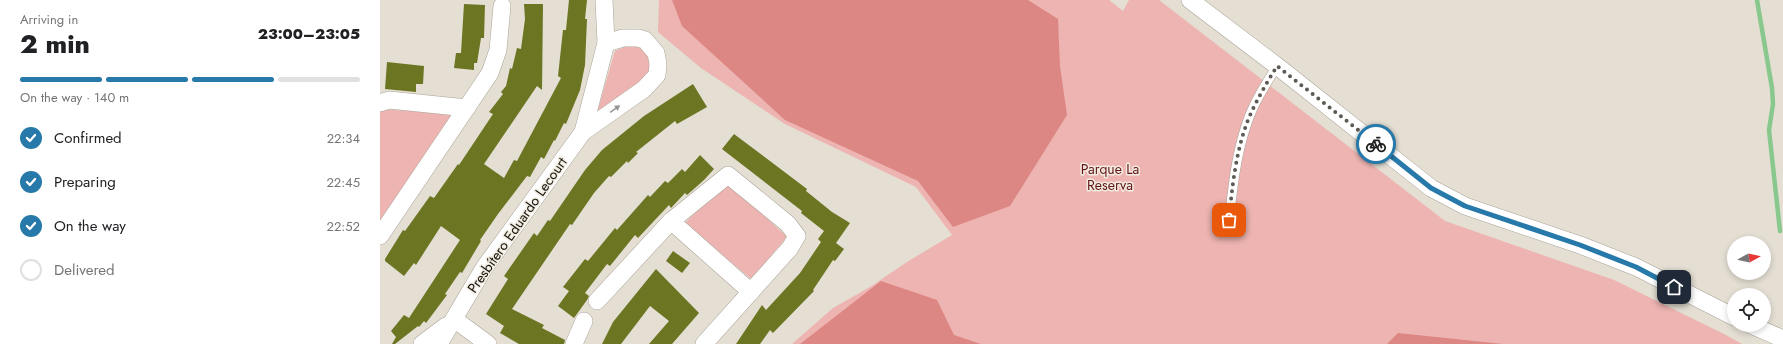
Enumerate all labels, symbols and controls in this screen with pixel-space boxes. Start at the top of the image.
text: Arriving in [20,10,78,29]
text: 23:00–23:05 [258,23,360,45]
text: 2 min [20,25,90,63]
text: On the way · 140 m [20,88,129,107]
one-way arrow [610,105,620,113]
courier [1356,124,1396,164]
icon: check [20,127,42,149]
text: Confirmed [54,127,122,149]
text: 22:34 [327,129,360,148]
icon: bike [1365,133,1387,155]
street label: Presbítero Eduardo Lecourt [463,153,572,297]
park label: Parque La Reserva [1081,159,1139,195]
icon: check [20,171,42,193]
text: Preparing [54,171,116,193]
text: 22:45 [326,173,360,192]
pin [1212,203,1246,237]
icon: bag [1218,209,1240,231]
icon: check [20,215,42,237]
text: On the way [54,215,126,237]
text: 22:52 [327,217,360,236]
north arrow [1727,236,1771,280]
map controls [1727,236,1771,332]
text: Delivered [54,259,115,281]
pin [1657,270,1691,304]
icon: home [1663,276,1685,298]
button: locate [1727,288,1771,332]

